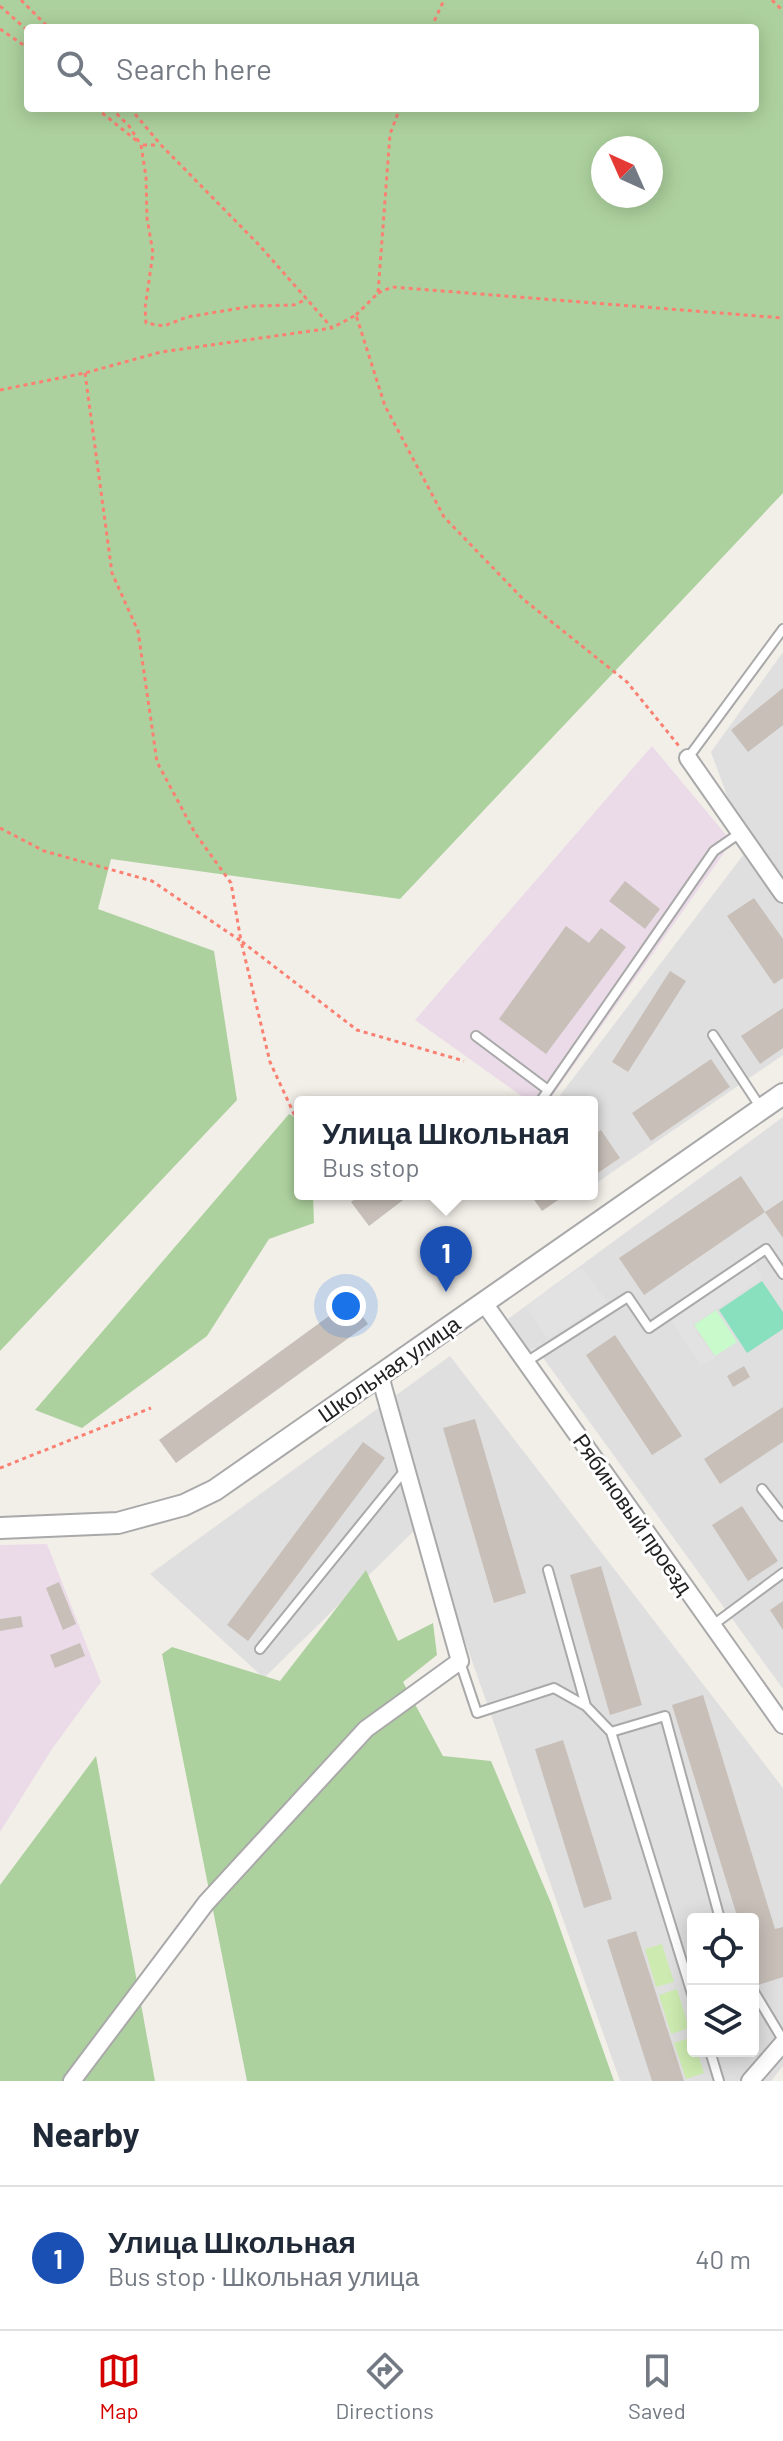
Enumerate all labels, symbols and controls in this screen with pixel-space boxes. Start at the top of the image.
search box [24,24,759,112]
icon: search [52,46,96,90]
text: Search here [116,50,272,86]
north arrow [591,136,663,208]
popup [294,1096,598,1200]
text: Улица Школьная [322,1114,570,1150]
text: Bus stop [322,1151,420,1182]
pin: 1 [420,1226,472,1292]
your location [326,1286,366,1326]
street label: Школьная улица [312,1309,466,1428]
street label: Рябиновый проезд [568,1428,699,1599]
map controls [687,1913,759,2057]
button: locate [687,1913,759,1985]
button: layers [687,1985,759,2057]
text: Nearby [32,2113,140,2154]
text: Улица Школьная [108,2223,356,2259]
text: 1 [53,2243,63,2274]
text: 40 m [695,2243,751,2274]
text: Bus stop · Школьная улица [108,2260,419,2291]
tab: Map [97,2349,141,2423]
tab: Directions [335,2349,434,2423]
tab: Saved [628,2349,686,2423]

